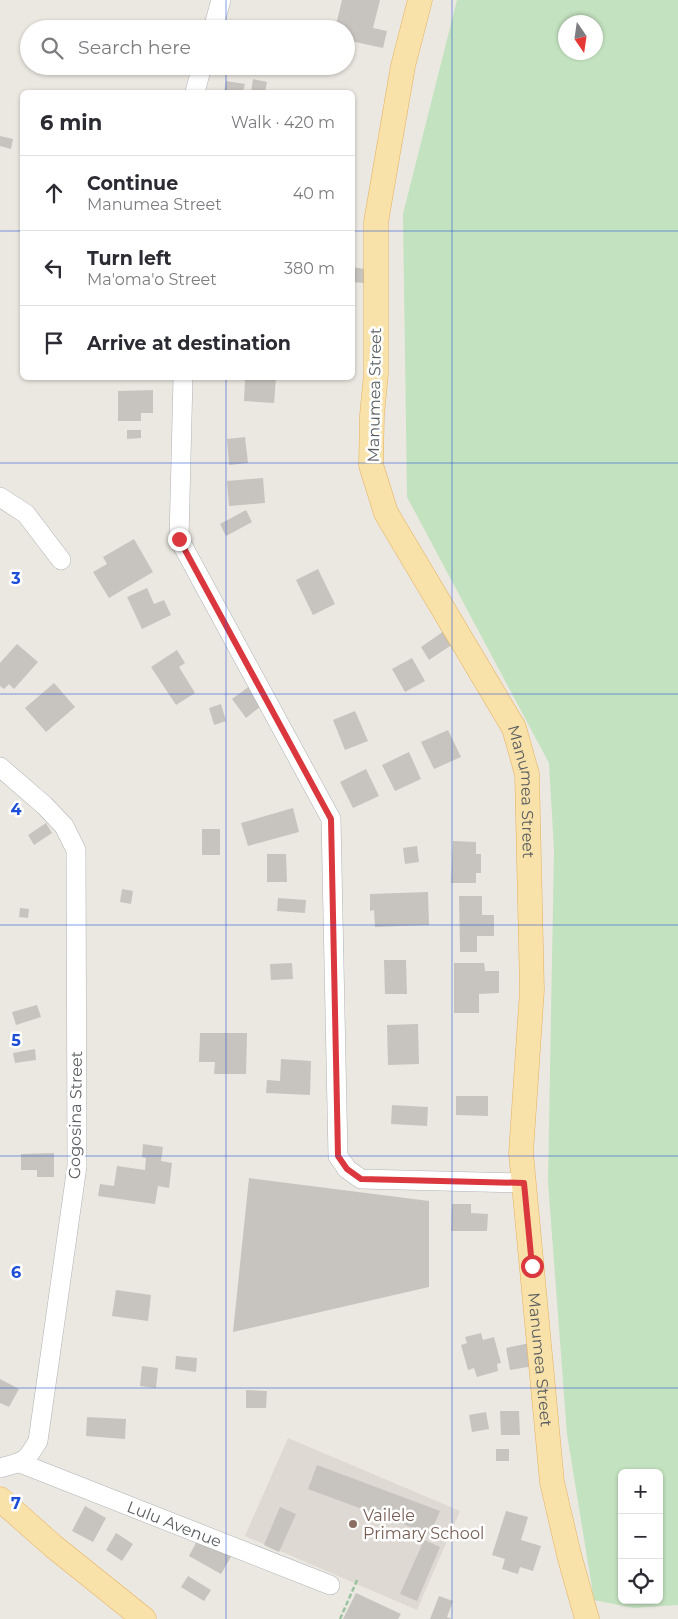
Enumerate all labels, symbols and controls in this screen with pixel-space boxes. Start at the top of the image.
north arrow [558,15,603,60]
search box [20,20,355,75]
icon: search [38,34,66,62]
text: Search here [78,36,191,59]
text: 6 min [40,110,102,135]
text: Walk · 420 m [231,113,335,132]
text: Continue [87,172,178,195]
icon: ahead [40,179,68,207]
text: 40 m [293,184,335,203]
text: Manumea Street [87,195,222,214]
text: Turn left [87,247,172,270]
icon: left [40,254,68,282]
text: 380 m [284,259,335,278]
text: Ma'oma'o Street [87,270,217,289]
street label: Manumea Street [364,327,385,463]
icon: arrive [40,329,68,357]
text: Arrive at destination [87,332,291,355]
route end [168,528,191,551]
text: 3 [10,569,21,588]
street label: Manumea Street [504,723,538,859]
text: 4 [10,800,22,819]
text: 5 [11,1031,21,1050]
street label: Gogosina Street [65,1050,86,1179]
route start [521,1255,544,1278]
text: 6 [11,1263,21,1282]
street label: Manumea Street [524,1292,556,1428]
map controls [618,1469,663,1604]
button: + [618,1469,663,1514]
text: 7 [11,1494,21,1513]
street label: Lulu Avenue [124,1497,224,1551]
place label: Vailele Primary School [363,1506,484,1543]
button: − [618,1514,663,1559]
marker: Vailele Primary School [347,1518,359,1530]
button: locate [618,1559,663,1604]

